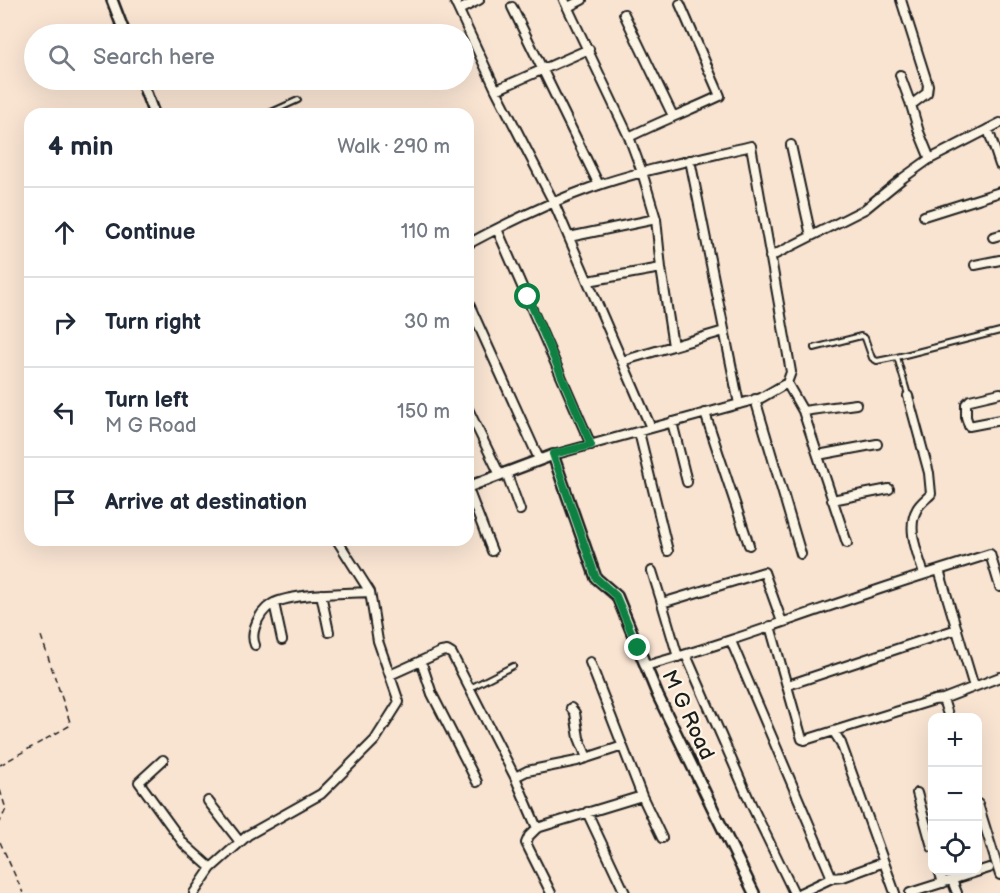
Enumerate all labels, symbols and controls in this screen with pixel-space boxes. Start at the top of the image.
search box [24,24,474,90]
icon: search [45,41,78,74]
text: Search here [93,44,215,71]
text: 4 min [48,132,113,163]
text: Walk · 290 m [337,135,450,159]
icon: ahead [48,216,81,249]
text: Continue [105,219,195,246]
text: 110 m [401,220,450,244]
route start [514,283,540,309]
icon: right [48,306,81,339]
text: Turn right [105,309,201,336]
text: 30 m [404,310,450,334]
text: Turn left [105,387,189,414]
icon: left [48,396,81,429]
text: 150 m [397,400,450,424]
text: M G Road [105,414,196,438]
icon: arrive [48,486,81,519]
text: Arrive at destination [105,489,307,516]
route end [624,634,650,660]
street label: M G Road [656,666,720,764]
map controls [928,713,982,875]
button: + [928,713,982,767]
button: − [928,767,982,821]
button: locate [928,821,982,875]

